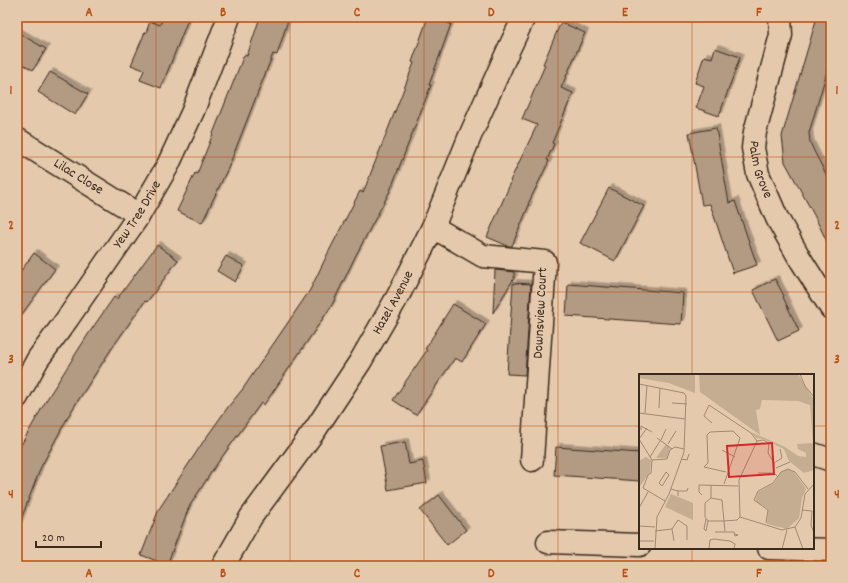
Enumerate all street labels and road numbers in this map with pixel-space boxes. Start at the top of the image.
street label: Palm Grove [743,139,777,202]
street label: Lilac Close [49,154,107,200]
street label: Yew Tree Drive [109,177,167,253]
street label: Hazel Avenue [368,267,419,338]
street label: Downsview Court [529,267,553,359]

